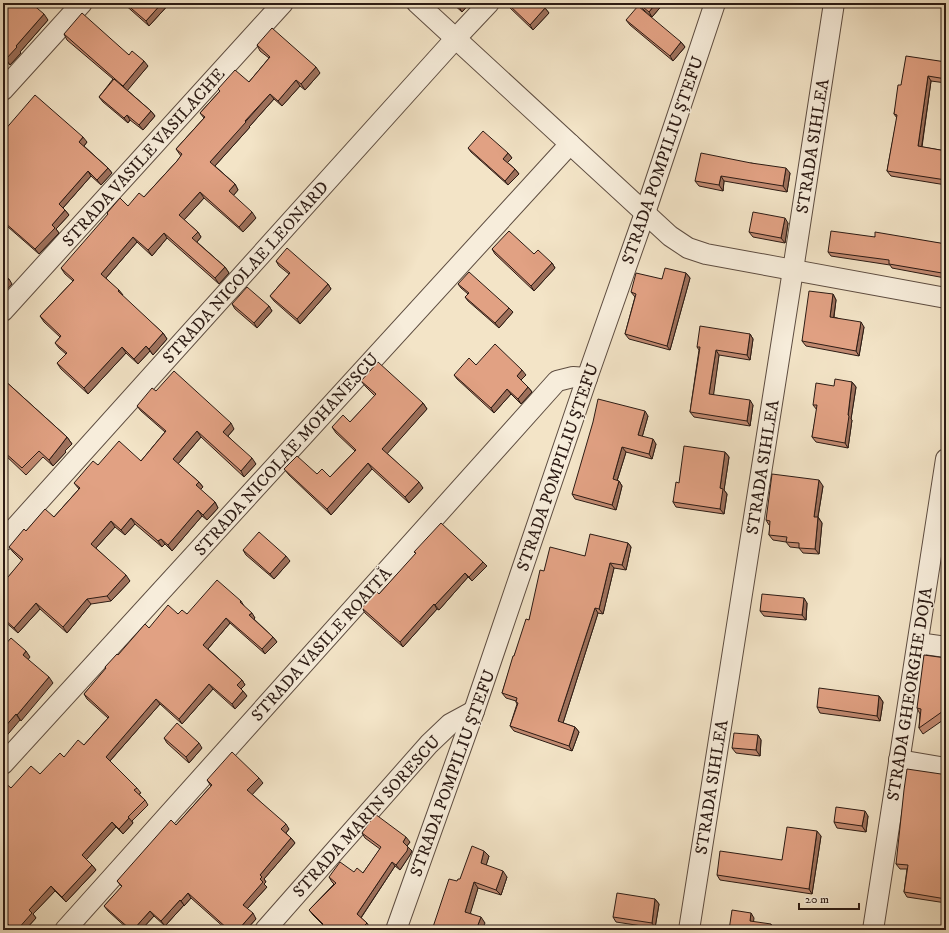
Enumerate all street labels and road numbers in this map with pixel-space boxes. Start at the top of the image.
street label: STRADA POMPILIU ȘTEFU [617,53,709,267]
street label: STRADA VASILE VASILACHE [58,64,230,252]
street label: STRADA SIHLEA [791,77,835,215]
street label: STRADA NICOLAE LEONARD [158,177,334,369]
street label: STRADA NICOLAE MOHANESCU [190,349,384,561]
street label: STRADA POMPILIU ȘTEFU [512,360,604,574]
street label: STRADA SIHLEA [741,398,785,536]
street label: STRADA VASILE ROAITĂ [246,562,397,726]
street label: STRADA GHEORGHE DOJA [882,586,938,802]
street label: STRADA POMPILIU ȘTEFU [405,667,501,880]
street label: STRADA SIHLEA [690,718,734,856]
street label: STRADA MARIN SORESCU [288,731,445,902]

